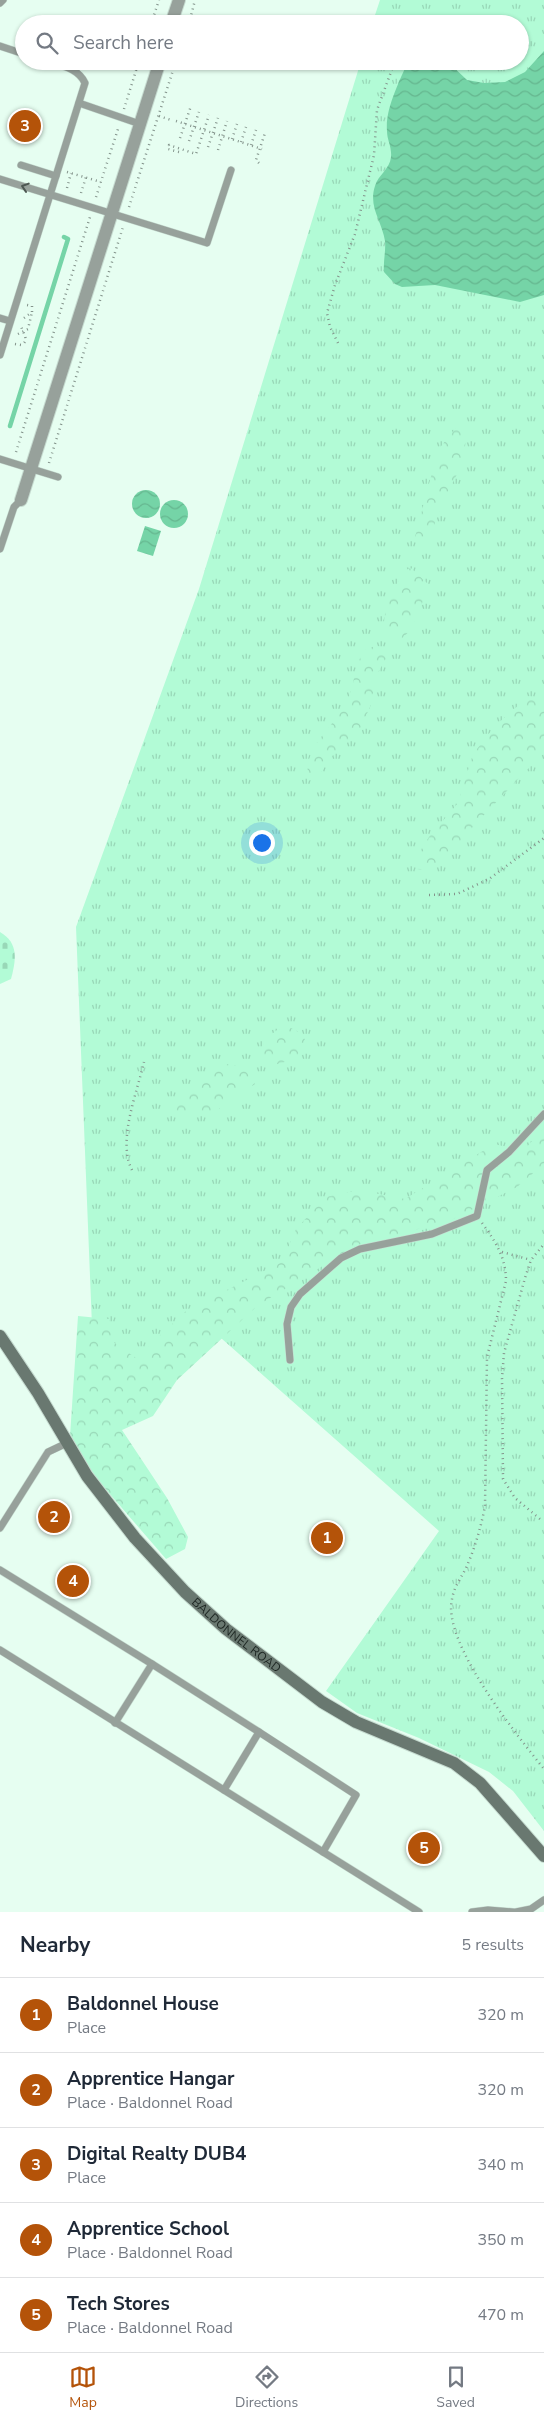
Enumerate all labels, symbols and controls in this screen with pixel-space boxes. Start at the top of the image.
search box [15,15,529,70]
icon: search [33,29,61,57]
text: Search here [73,30,174,56]
pin: 3 [9,107,41,145]
one-way arrow [22,182,30,192]
your location [249,830,275,856]
pin: 2 [38,1498,70,1536]
pin: 1 [311,1519,343,1557]
pin: 4 [57,1562,89,1600]
street label: BALDONNEL ROAD [188,1594,284,1676]
pin: 5 [408,1829,440,1867]
text: Nearby [20,1931,90,1959]
text: 5 results [462,1934,524,1956]
text: Baldonnel House [67,1991,219,2017]
text: 1 [31,2004,41,2026]
text: 320 m [477,2004,524,2026]
text: Place [67,2017,106,2039]
text: Apprentice Hangar [67,2066,235,2092]
text: 2 [31,2079,41,2101]
text: 320 m [477,2079,524,2101]
text: Place · Baldonnel Road [67,2092,233,2114]
text: Digital Realty DUB4 [67,2141,246,2167]
text: 3 [31,2154,41,2176]
text: 340 m [477,2154,524,2176]
text: Place [67,2167,106,2189]
text: Apprentice School [67,2216,229,2242]
text: 4 [31,2229,41,2251]
text: 350 m [477,2229,524,2251]
text: Place · Baldonnel Road [67,2242,233,2264]
text: Tech Stores [67,2291,170,2317]
text: 5 [31,2304,41,2326]
text: 470 m [477,2304,524,2326]
text: Place · Baldonnel Road [67,2317,233,2339]
tab: Map [69,2363,97,2412]
tab: Directions [235,2363,298,2412]
tab: Saved [436,2363,475,2412]

